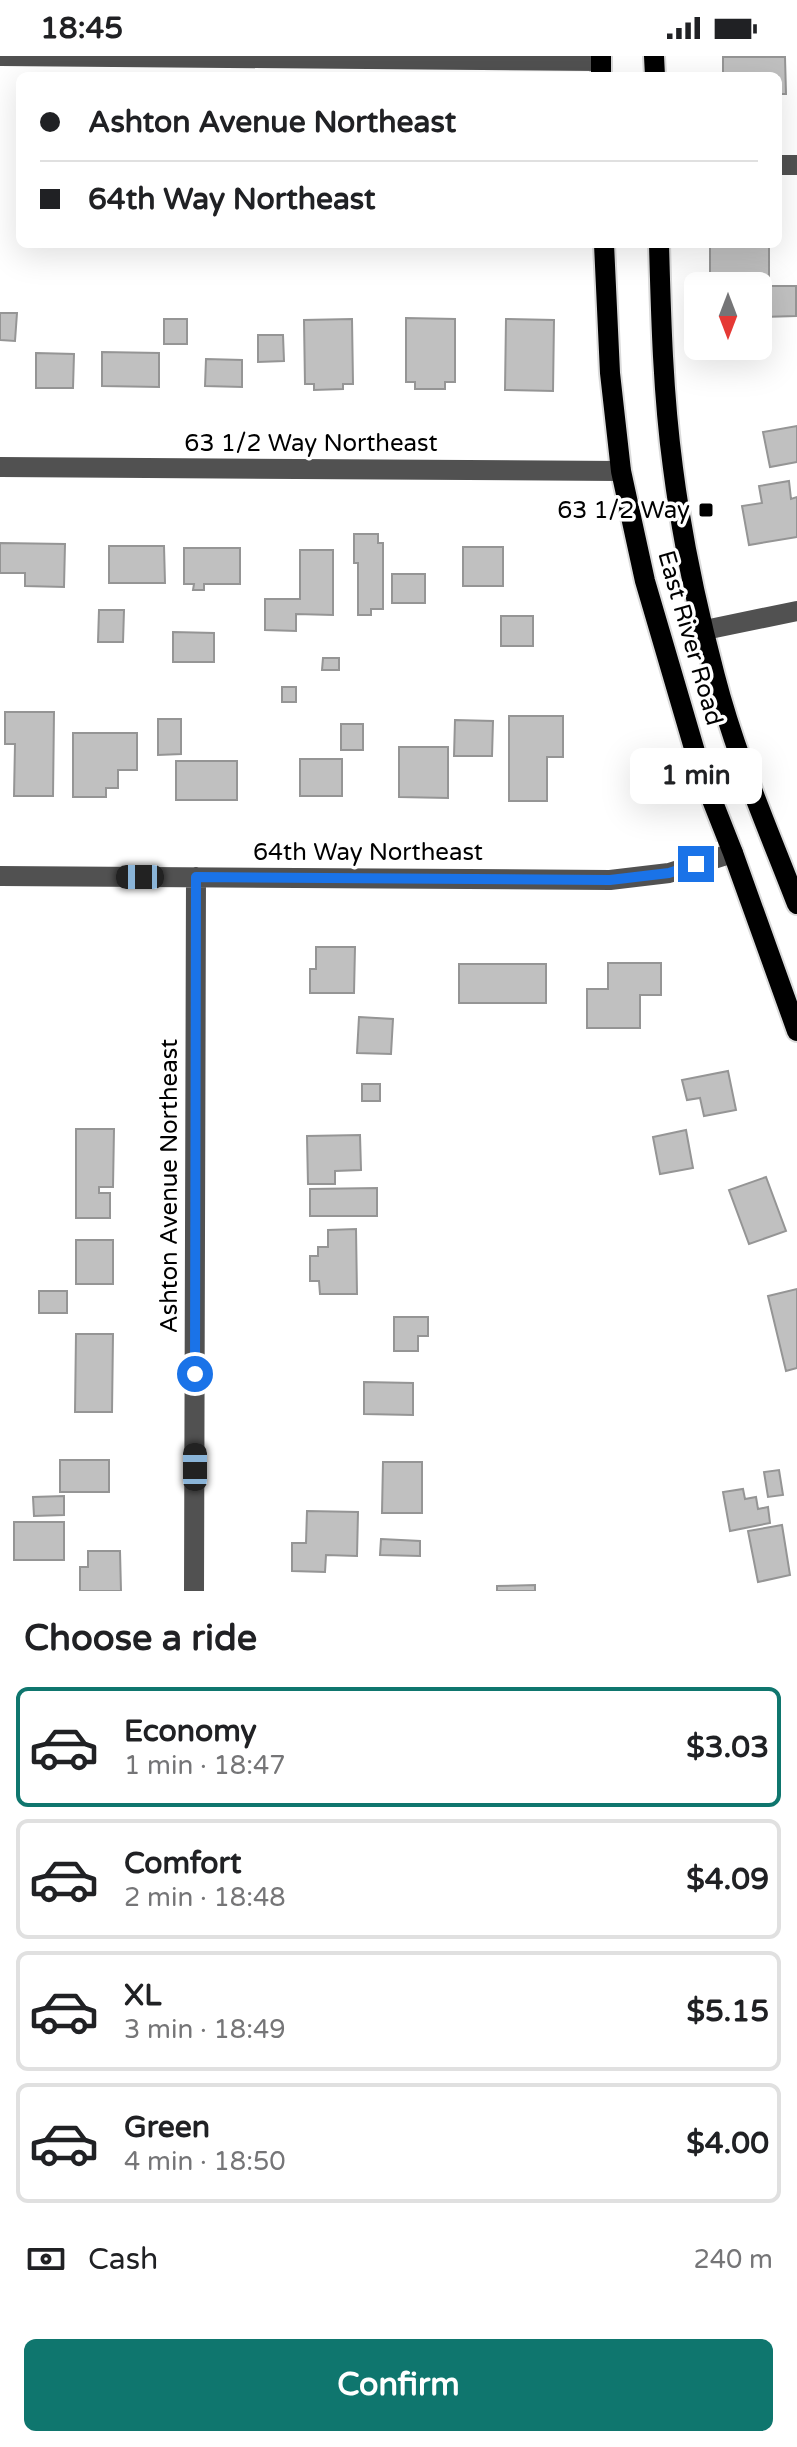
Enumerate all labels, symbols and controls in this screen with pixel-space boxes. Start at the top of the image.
text: 18:45 [40,10,123,47]
text: Ashton Avenue Northeast [88,104,456,141]
text: 64th Way Northeast [88,181,376,218]
north arrow [684,272,772,360]
map controls [684,272,772,360]
street label: 63 1/2 Way Northeast [184,429,438,458]
place label: 63 1/2 Way [557,496,690,525]
marker: 63 1/2 Way [697,501,715,519]
street label: East River Road [651,547,729,729]
callout: 1 min [630,748,762,804]
text: 1 min [661,760,731,791]
street label: 64th Way Northeast [253,838,483,867]
route end [678,846,714,882]
car [116,865,164,889]
street label: Ashton Avenue Northeast [155,1039,184,1333]
route start [177,1356,213,1392]
car [183,1443,207,1491]
text: Choose a ride [24,1617,257,1660]
icon: car [28,1711,100,1783]
text: Economy [124,1713,257,1750]
text: $3.03 [686,1729,769,1766]
text: 1 min · 18:47 [124,1750,286,1781]
icon: car [28,1843,100,1915]
text: Comfort [124,1845,242,1882]
text: $4.09 [686,1861,769,1898]
text: 2 min · 18:48 [124,1882,286,1913]
icon: car [28,1975,100,2047]
text: XL [124,1977,161,2014]
text: $5.15 [687,1993,769,2030]
text: 3 min · 18:49 [124,2014,286,2045]
icon: car [28,2107,100,2179]
text: Green [124,2109,210,2146]
text: $4.00 [686,2125,769,2162]
text: 4 min · 18:50 [124,2146,286,2177]
icon: cash [24,2237,68,2281]
text: Cash [88,2241,158,2278]
text: 240 m [693,2244,773,2275]
button: Confirm [24,2339,773,2431]

